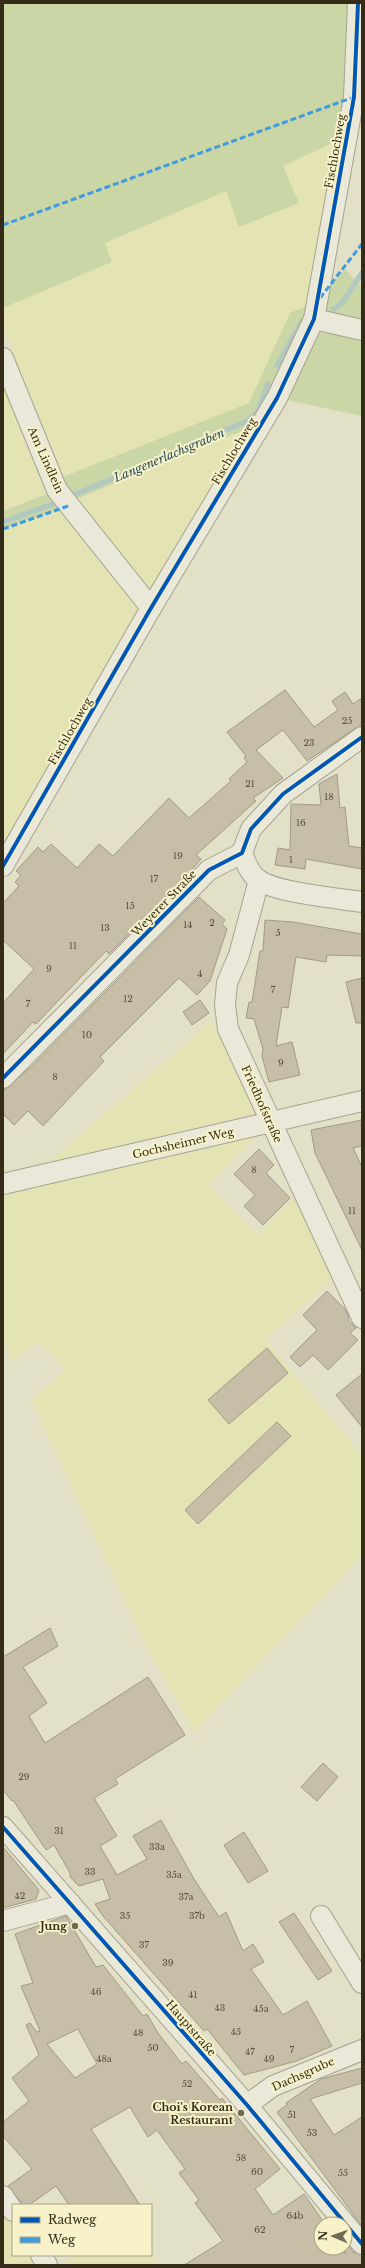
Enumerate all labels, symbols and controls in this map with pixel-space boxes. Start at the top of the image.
street label: Fischlochweg [322,112,349,189]
street label: Fischlochweg [209,415,260,487]
street label: Am Lindlein [25,424,67,496]
water label: Langenerlachsgraben [110,425,227,486]
street label: Fischlochweg [45,694,95,767]
house number: 25 [342,715,352,726]
house number: 23 [303,737,315,748]
house number: 21 [245,778,255,789]
house number: 18 [324,791,334,802]
house number: 16 [296,817,306,828]
house number: 19 [173,850,183,861]
house number: 1 [289,854,293,865]
street label: Weyerer Straße [128,867,199,940]
house number: 17 [150,873,159,884]
house number: 15 [125,900,135,911]
house number: 2 [209,917,215,928]
house number: 14 [183,919,193,930]
house number: 13 [100,922,110,933]
house number: 5 [275,927,281,938]
house number: 11 [69,940,77,951]
house number: 9 [46,963,52,974]
house number: 4 [197,968,203,979]
house number: 7 [271,984,276,995]
house number: 12 [123,993,133,1004]
house number: 7 [26,998,31,1009]
house number: 10 [82,1029,92,1040]
house number: 9 [278,1057,284,1068]
street label: Friedhofstraße [239,1063,285,1145]
house number: 8 [52,1071,58,1082]
street label: Gochsheimer Weg [131,1124,235,1161]
house number: 8 [251,1164,257,1175]
house number: 11 [348,1205,356,1216]
house number: 29 [18,1771,30,1782]
house number: 31 [54,1825,64,1836]
house number: 33a [149,1841,165,1852]
house number: 33 [84,1866,96,1877]
house number: 35a [166,1869,182,1880]
house number: 42 [15,1890,25,1901]
house number: 37a [178,1891,194,1902]
house number: 35 [120,1910,130,1921]
house number: 37b [189,1910,205,1921]
place label: Jung [38,1919,67,1933]
marker: Jung [70,1921,80,1931]
house number: 37 [139,1939,150,1950]
house number: 39 [162,1957,174,1968]
house number: 46 [90,1986,102,1997]
house number: 41 [188,1989,198,2000]
street label: Hauptstraße [163,1997,219,2059]
house number: 43 [215,2002,225,2013]
house number: 45a [253,2003,269,2014]
house number: 45 [231,2026,241,2037]
house number: 48 [133,2027,143,2038]
house number: 50 [147,2042,159,2053]
house number: 7 [290,2044,295,2055]
house number: 47 [245,2046,255,2057]
house number: 48a [96,2053,112,2064]
house number: 49 [263,2053,275,2064]
street label: Dachsgrube [270,2054,336,2094]
house number: 52 [182,2078,192,2089]
place label: Choi's Korean Restaurant [152,2100,234,2127]
marker: Choi's Korean Restaurant [236,2108,246,2118]
house number: 51 [287,2109,297,2120]
house number: 53 [307,2127,317,2138]
house number: 58 [236,2152,246,2163]
house number: 60 [251,2166,263,2177]
house number: 55 [338,2167,348,2178]
legend [12,2204,152,2256]
house number: 64b [287,2210,304,2221]
text: Radweg [48,2212,97,2227]
north arrow [313,2216,353,2256]
house number: 62 [254,2224,266,2235]
text: N [316,2230,330,2241]
text: Weg [47,2232,76,2247]

